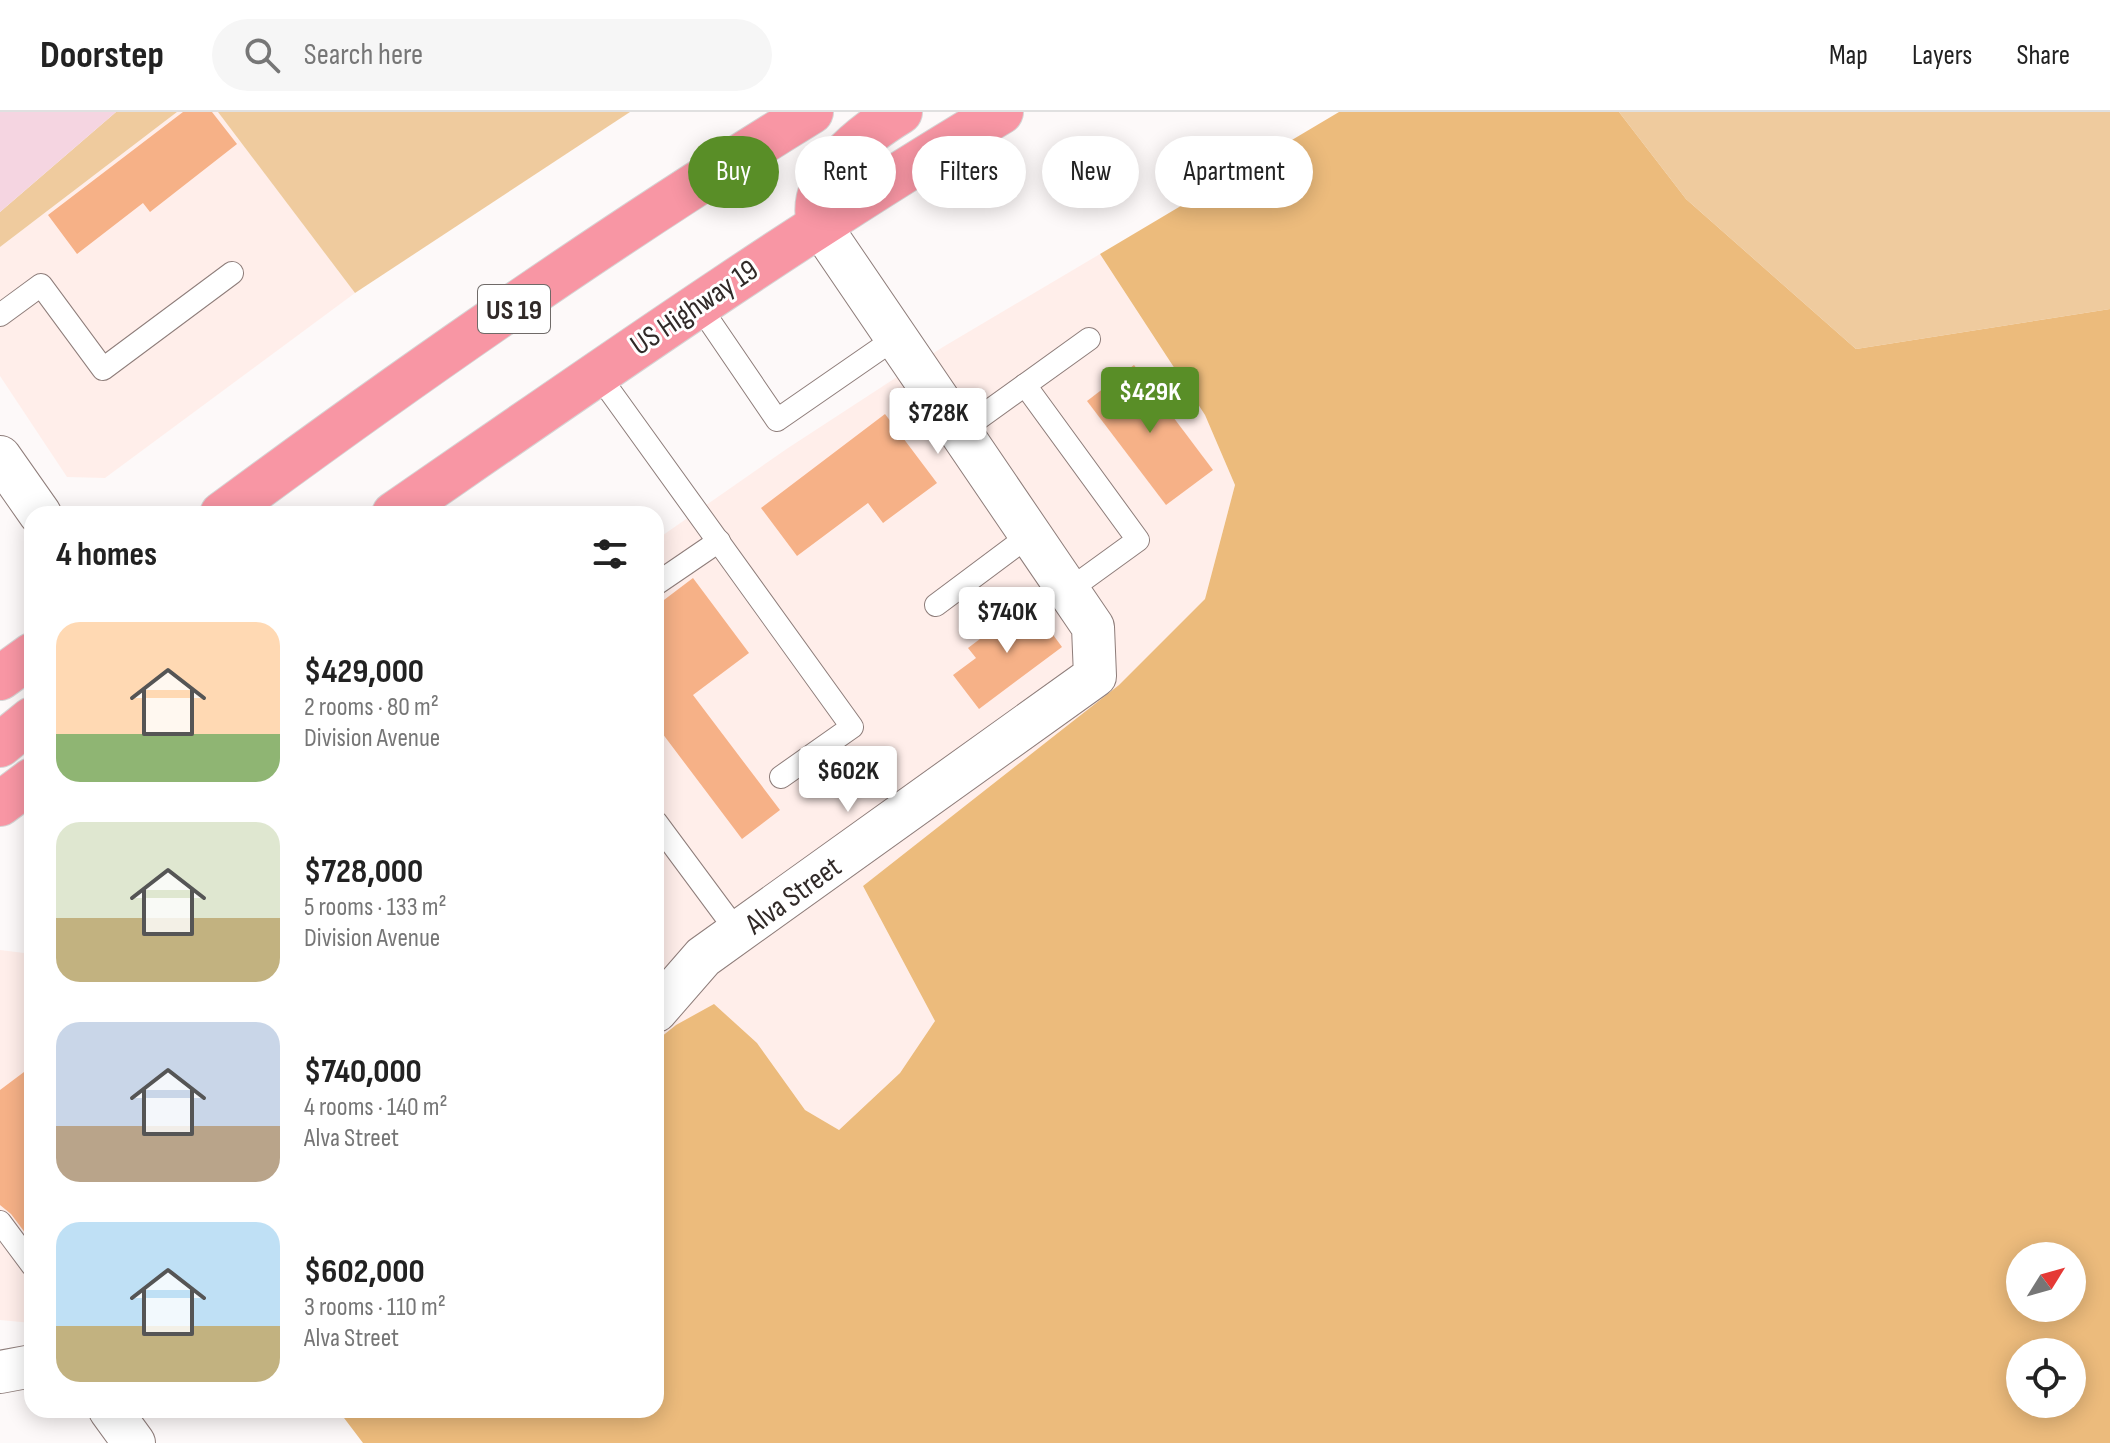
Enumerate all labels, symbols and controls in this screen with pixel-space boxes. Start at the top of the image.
search box [212,19,772,91]
text: Doorstep [40,33,164,78]
icon: search [240,33,284,77]
text: Search here [304,37,423,73]
text: Map [1829,39,1868,72]
text: Layers [1912,39,1972,72]
text: Share [2016,39,2070,72]
chip: Buy [688,136,779,208]
chip: Rent [795,136,896,208]
chip: Filters [912,136,1026,208]
chip: New [1042,136,1139,208]
chip: Apartment [1155,136,1313,208]
street label: US Highway 19 [624,252,765,364]
road number: US 19 [478,285,550,333]
pin: $429K [1094,367,1206,435]
text: $429K [1119,377,1181,408]
pin: $728K [882,388,994,456]
text: $728K [907,398,969,429]
icon: filters [588,532,632,576]
text: 4 homes [56,534,157,575]
pin: $740K [951,587,1063,655]
text: $740K [977,597,1037,628]
text: $429,000 [304,651,424,692]
icon: home [120,654,216,750]
text: 2 rooms · 80 m² [304,692,439,723]
text: Division Avenue [304,723,440,754]
pin: $602K [792,746,904,814]
text: $602K [817,756,879,787]
street label: Alva Street [738,849,848,943]
text: $728,000 [304,851,423,892]
icon: home [120,854,216,950]
text: 5 rooms · 133 m² [304,892,446,923]
text: Division Avenue [304,923,440,954]
text: $740,000 [304,1051,422,1092]
icon: home [120,1054,216,1150]
text: 4 rooms · 140 m² [304,1092,448,1123]
text: Alva Street [304,1123,399,1154]
north arrow [2006,1242,2086,1322]
map controls [2006,1242,2086,1418]
text: $602,000 [304,1251,425,1292]
icon: home [120,1254,216,1350]
text: 3 rooms · 110 m² [304,1292,446,1323]
text: Alva Street [304,1323,399,1354]
button: locate [2006,1338,2086,1418]

